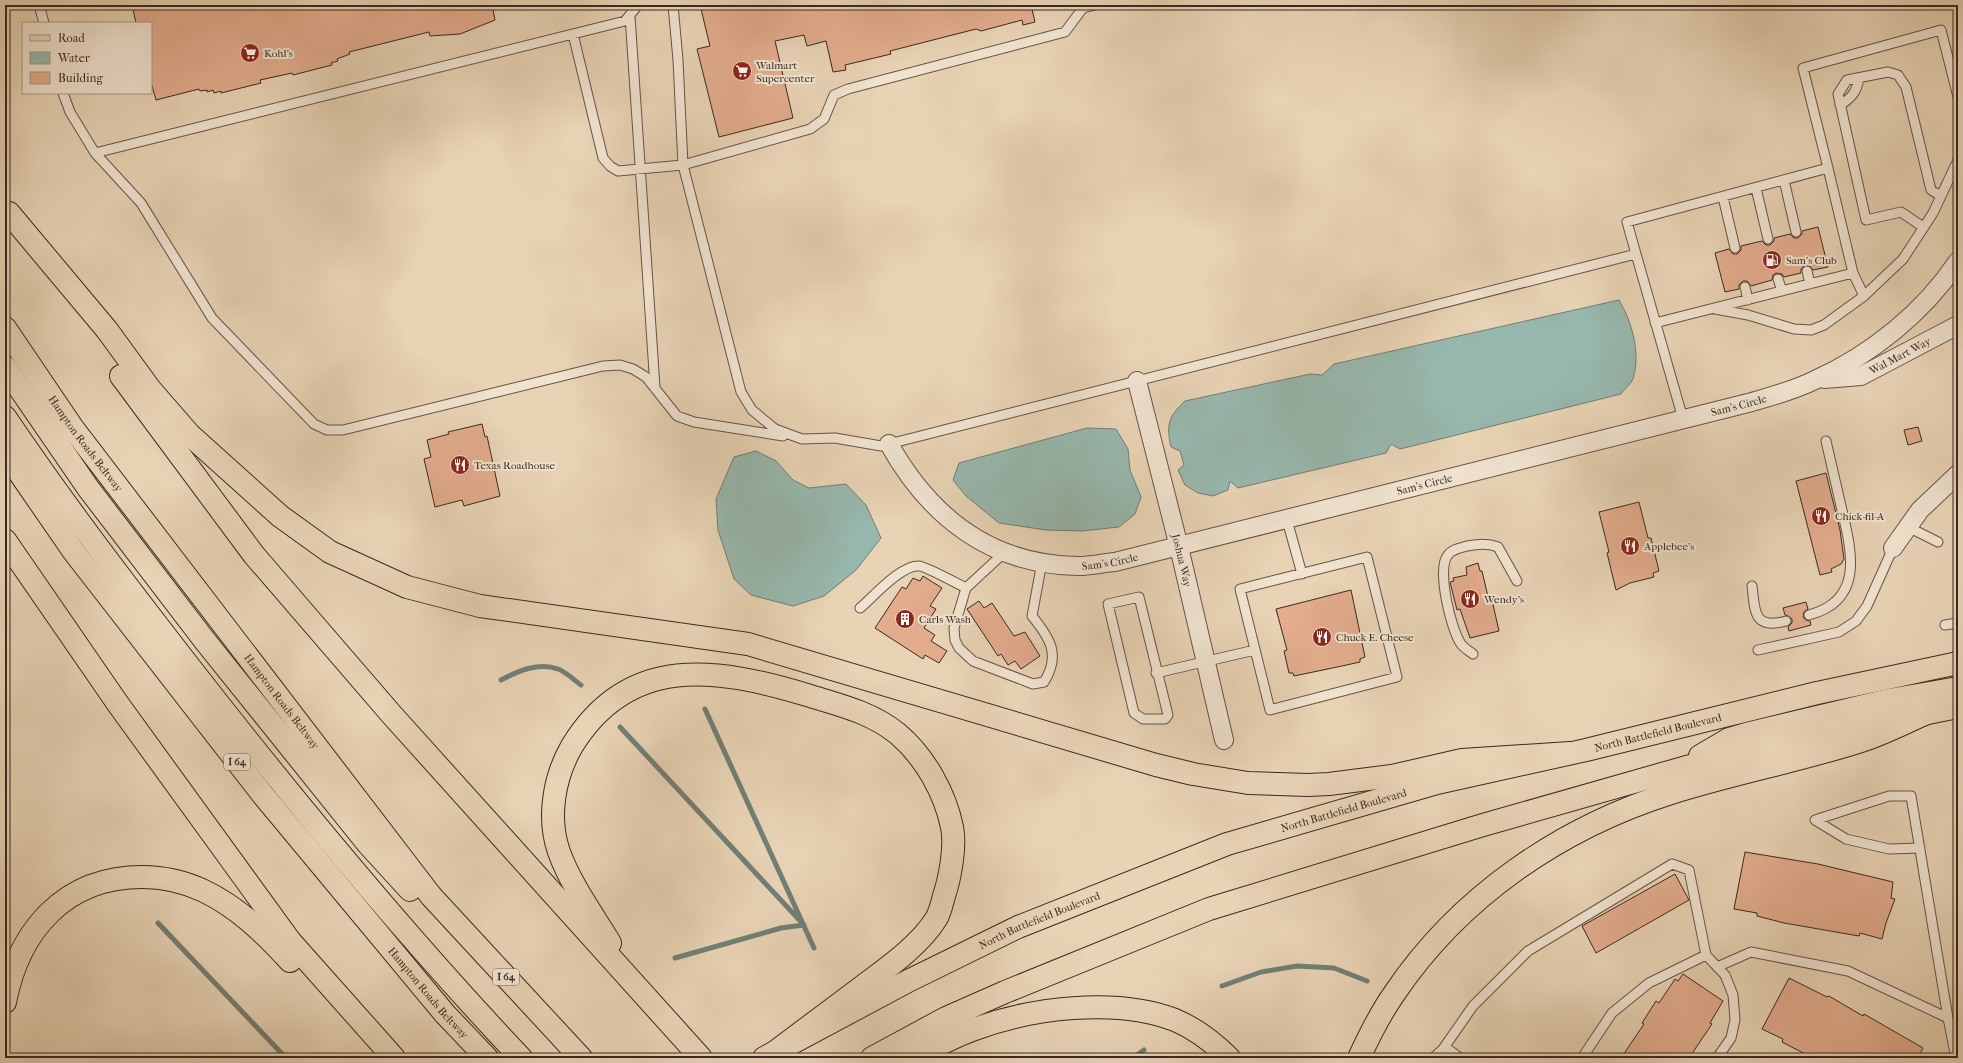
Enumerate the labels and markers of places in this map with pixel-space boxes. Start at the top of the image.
supermarket icon: Kohl's [239,42,261,64]
place label: Kohl's [264,47,293,60]
place label: Walmart Supercenter [755,59,815,85]
supermarket icon: Walmart Supercenter [731,60,753,82]
fuel station icon: Sam's Club [1761,249,1783,271]
place label: Sam's Club [1786,254,1837,267]
restaurant icon: Texas Roadhouse [449,454,471,476]
place label: Texas Roadhouse [474,459,555,472]
restaurant icon: Chick-fil-A [1810,505,1832,527]
place label: Chick-fil-A [1835,510,1885,523]
restaurant icon: Applebee's [1619,535,1641,557]
place label: Applebee's [1643,540,1694,553]
restaurant icon: Wendy's [1459,588,1481,610]
place label: Wendy's [1483,593,1524,606]
building icon: Carls Wash [894,608,916,630]
place label: Carls Wash [919,613,972,626]
restaurant icon: Chuck E. Cheese [1311,626,1333,648]
place label: Chuck E. Cheese [1336,631,1414,644]

